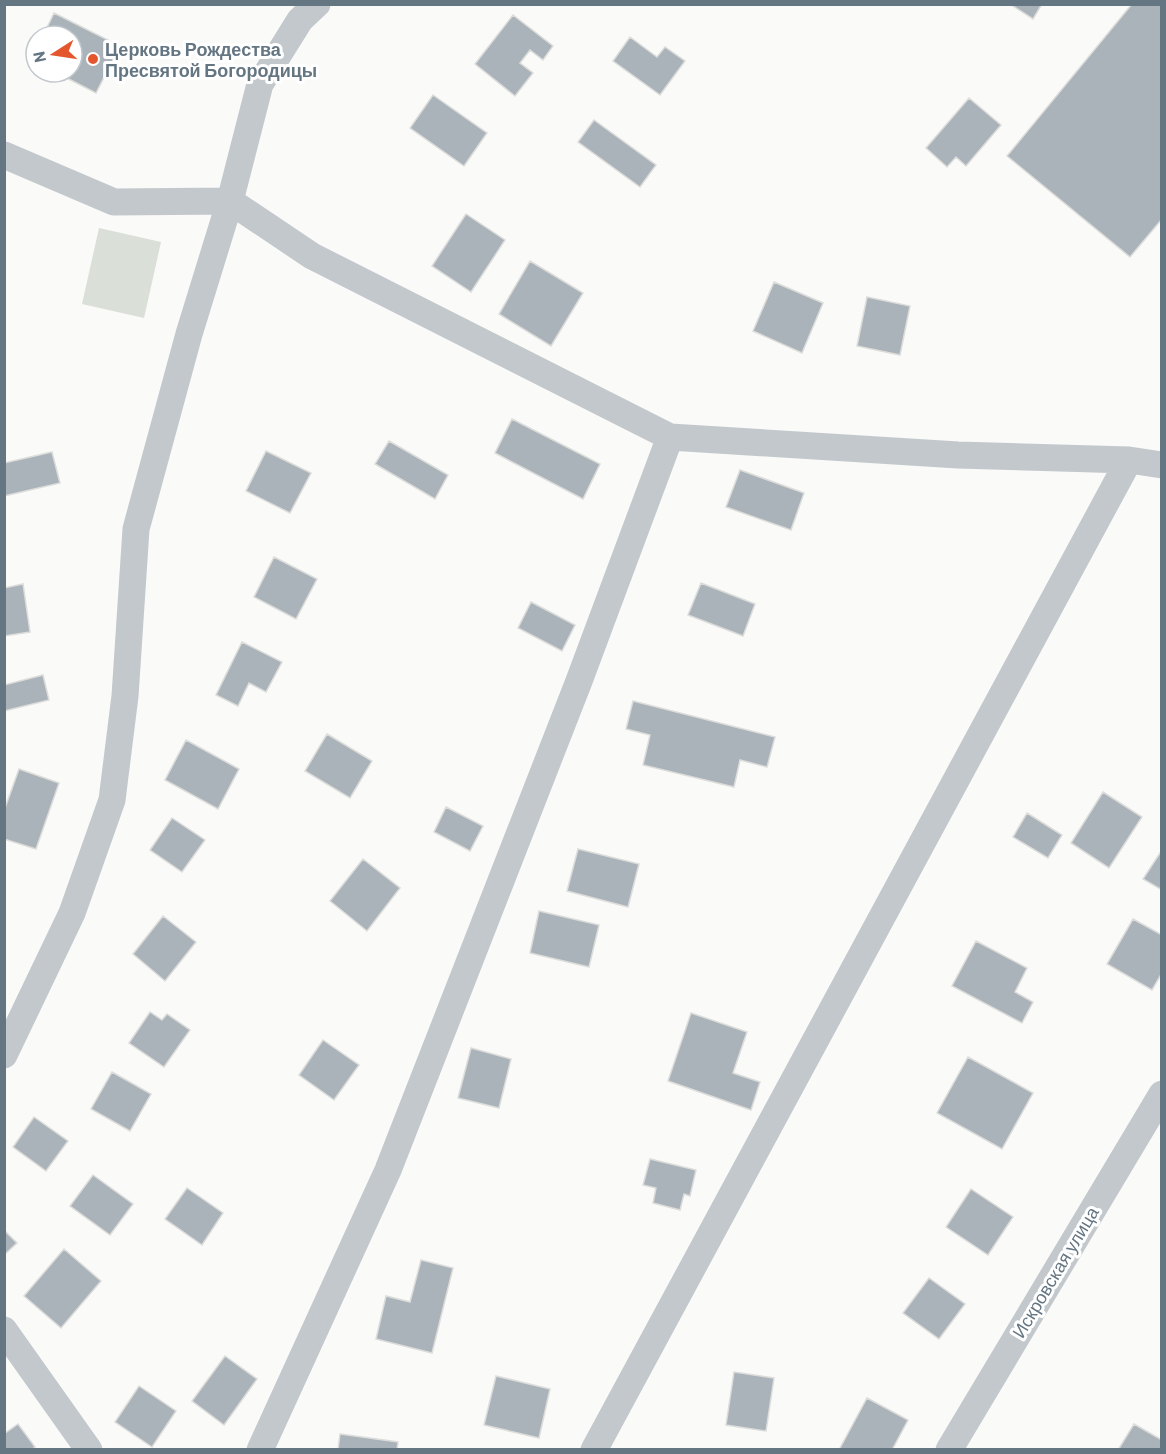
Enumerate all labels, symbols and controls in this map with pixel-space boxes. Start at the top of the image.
north arrow [24,24,84,84]
place label: Церковь Рождества Пресвятой Богородицы [105,38,317,81]
text: N [28,50,49,64]
marker: Церковь Рождества Пресвятой Богородицы [86,52,100,66]
street label: Искровская улица [1007,1202,1103,1342]

